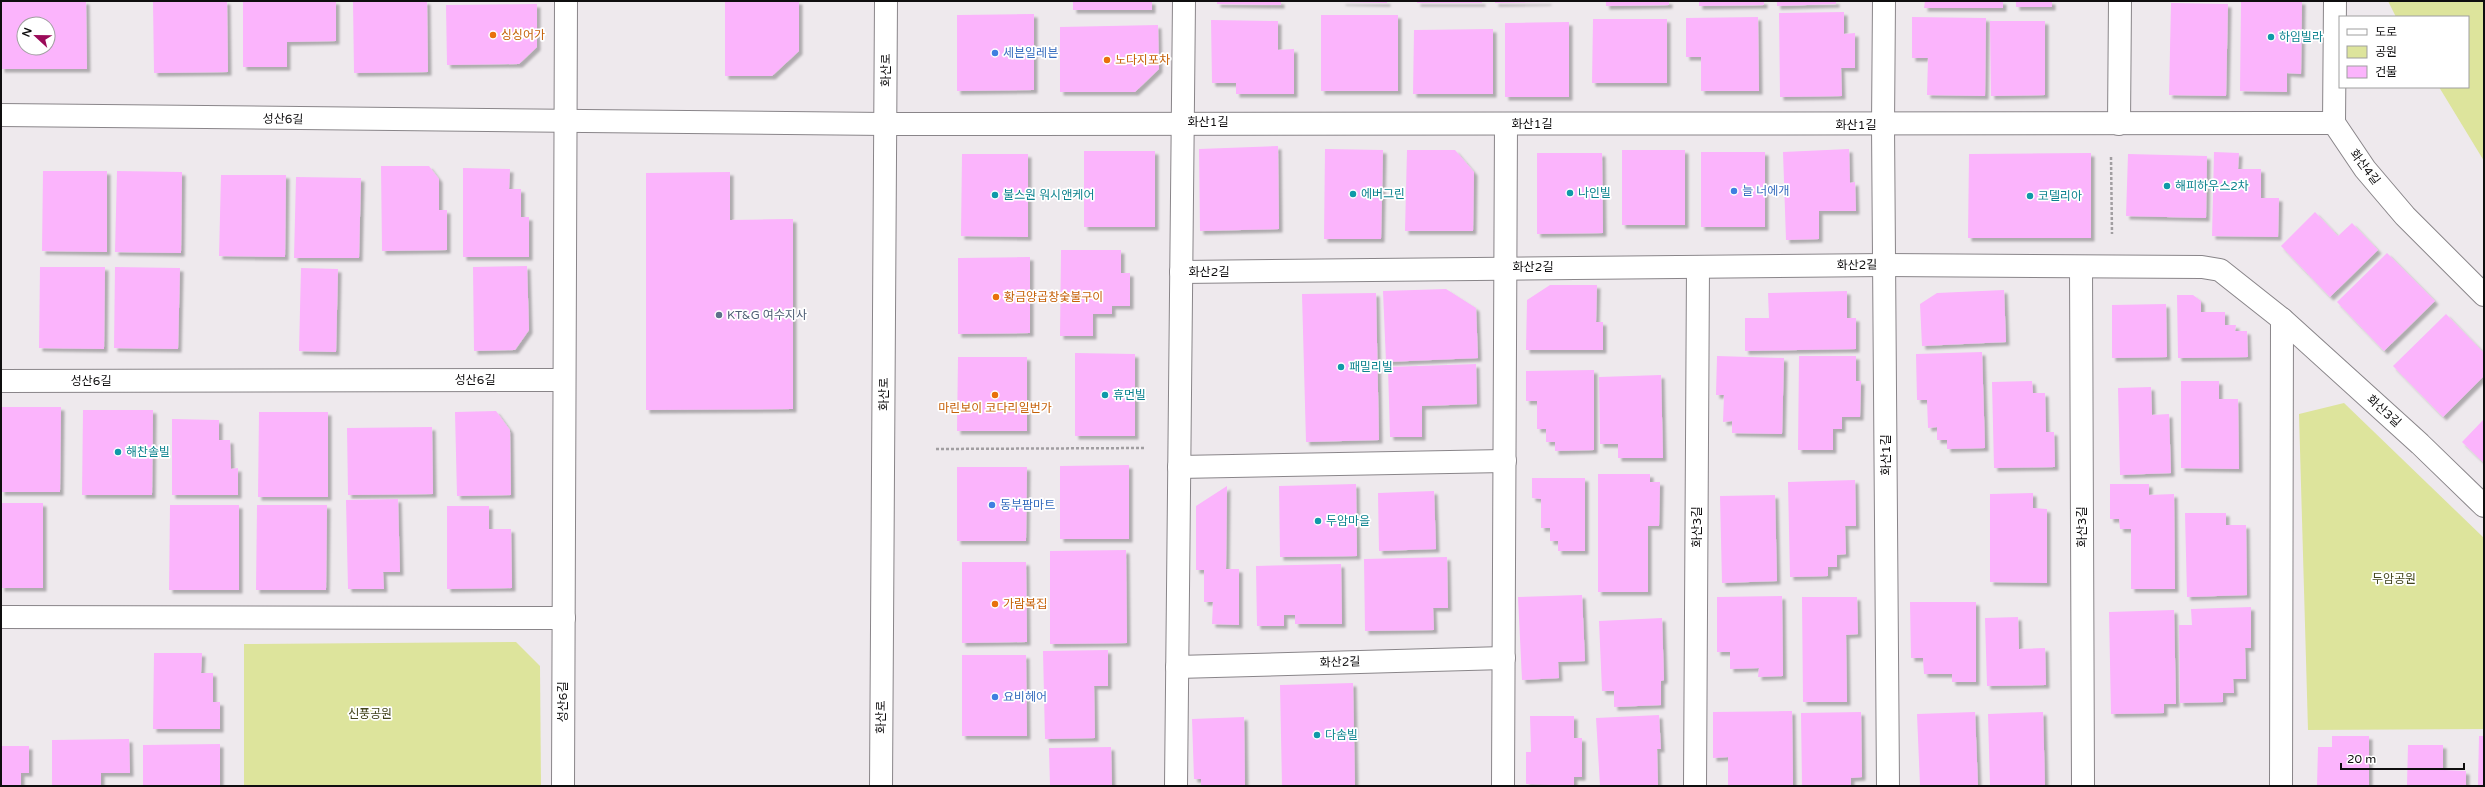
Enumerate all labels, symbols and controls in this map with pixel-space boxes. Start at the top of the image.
north arrow [16,16,56,56]
legend [2339,16,2469,88]
text: 도로 [2375,25,2397,39]
text: N [20,26,35,39]
place label: 싱싱어가 [501,28,545,42]
marker: 싱싱어가 [488,30,498,40]
place label: 하임빌라 [2279,30,2323,44]
marker: 하임빌라 [2266,32,2276,42]
text: 공원 [2375,45,2397,59]
place label: 세븐일레븐 [1003,46,1058,60]
marker: 세븐일레븐 [990,48,1000,58]
street label: 화산로 [879,53,893,87]
place label: 노다지포차 [1115,53,1170,67]
marker: 노다지포차 [1102,55,1112,65]
text: 건물 [2375,65,2397,79]
street label: 성산6길 [263,112,303,126]
street label: 화산1길 [1188,115,1228,129]
street label: 화산1길 [1512,117,1552,131]
street label: 화산1길 [1836,118,1876,132]
street label: 화산4길 [2347,147,2383,187]
place label: 해피하우스2차 [2175,179,2249,193]
marker: 해피하우스2차 [2162,181,2172,191]
place label: 늘 너에개 [1742,184,1789,198]
place label: 나인빌 [1578,186,1611,200]
marker: 늘 너에개 [1729,186,1739,196]
place label: 에버그린 [1361,187,1405,201]
place label: 불스원 워시앤케어 [1003,188,1094,202]
marker: 나인빌 [1565,188,1575,198]
marker: 에버그린 [1348,189,1358,199]
place label: 코델리아 [2038,189,2082,203]
marker: 불스원 워시앤케어 [990,190,1000,200]
marker: 코델리아 [2025,191,2035,201]
street label: 화산2길 [1837,258,1877,272]
street label: 화산2길 [1513,260,1553,274]
street label: 화산2길 [1189,265,1229,279]
place label: 황금양곱창숯불구이 [1004,290,1103,304]
marker: 황금양곱창숯불구이 [991,292,1001,302]
place label: KT&G 여수지사 [727,308,807,322]
marker: KT&G 여수지사 [714,310,724,320]
place label: 패밀리빌 [1349,360,1393,374]
marker: 패밀리빌 [1336,362,1346,372]
street label: 성산6길 [455,373,495,387]
street label: 성산6길 [71,374,111,388]
street label: 화산로 [877,377,891,411]
place label: 휴먼빌 [1113,388,1146,402]
marker: 마린보이 코다리일번가 [990,390,1000,400]
marker: 휴먼빌 [1100,390,1110,400]
street label: 화산3길 [2364,392,2404,430]
place label: 마린보이 코다리일번가 [938,401,1052,415]
street label: 화산1길 [1879,435,1893,475]
place label: 해찬솔빌 [126,445,170,459]
marker: 해찬솔빌 [113,447,123,457]
place label: 동부팜마트 [1000,498,1055,512]
marker: 동부팜마트 [987,500,997,510]
street label: 화산3길 [1690,507,1704,547]
street label: 화산3길 [2075,507,2089,547]
place label: 두암마을 [1326,514,1370,528]
marker: 두암마을 [1313,516,1323,526]
park label: 두암공원 [2372,572,2416,586]
place label: 가람복집 [1003,597,1047,611]
marker: 가람복집 [990,599,1000,609]
street label: 화산2길 [1319,654,1361,670]
street label: 성산6길 [556,682,570,722]
place label: 요비헤어 [1003,690,1047,704]
marker: 요비헤어 [990,692,1000,702]
street label: 화산로 [874,700,888,734]
park label: 신풍공원 [348,707,392,721]
place label: 다솜빌 [1325,728,1358,742]
marker: 다솜빌 [1312,730,1322,740]
scale bar [2341,745,2464,771]
text: 20 m [2347,752,2376,766]

